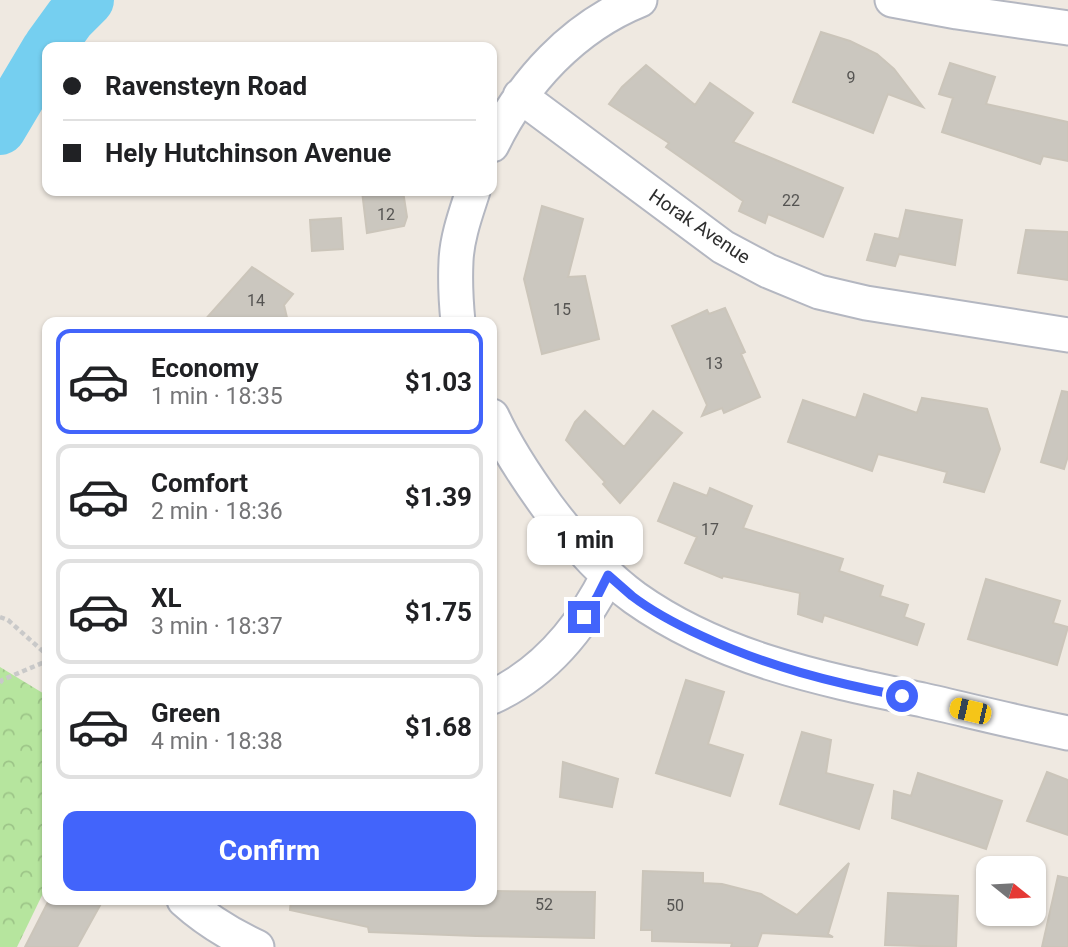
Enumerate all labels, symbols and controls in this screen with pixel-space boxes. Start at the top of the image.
house number: 9 [847,68,856,87]
text: Ravensteyn Road [105,71,307,101]
text: Hely Hutchinson Avenue [105,138,391,168]
street label: Horak Avenue [645,184,755,269]
house number: 22 [782,191,800,210]
house number: 12 [377,205,395,224]
house number: 14 [247,291,265,310]
house number: 15 [553,300,571,319]
icon: car [67,350,130,413]
text: Economy [151,353,258,383]
house number: 13 [705,354,723,373]
text: $1.03 [405,367,472,397]
text: 1 min · 18:35 [151,383,283,410]
icon: car [67,465,130,528]
text: Comfort [151,468,248,498]
text: $1.39 [405,482,472,512]
text: 2 min · 18:36 [151,498,283,525]
callout: 1 min [526,516,642,564]
house number: 17 [701,520,719,539]
text: 1 min [556,527,614,554]
icon: car [67,580,130,643]
text: XL [151,583,182,613]
text: $1.75 [405,597,472,627]
route end [568,601,600,633]
text: 3 min · 18:37 [151,613,283,640]
route start [886,680,918,712]
icon: car [67,695,130,758]
car [948,696,993,726]
text: Green [151,698,221,728]
text: $1.68 [405,712,472,742]
text: 4 min · 18:38 [151,728,283,755]
button: Confirm [63,811,476,891]
north arrow [976,856,1046,926]
map controls [976,856,1046,926]
house number: 52 [535,895,553,914]
house number: 50 [666,896,684,915]

